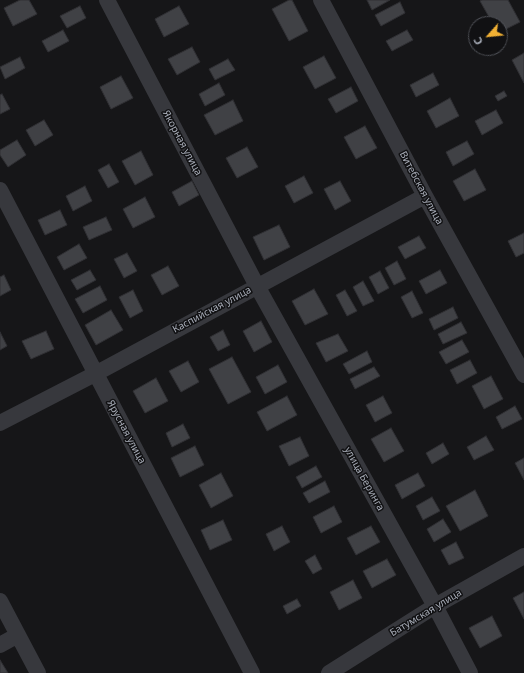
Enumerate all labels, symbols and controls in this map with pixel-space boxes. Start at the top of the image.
north arrow [468,16,508,56]
text: С [469,35,486,48]
street label: Якорная улица [160,108,204,178]
street label: Витебская улица [397,149,445,227]
street label: Каспийская улица [171,284,253,336]
street label: Ярусная улица [104,398,148,466]
street label: улица Беринга [342,445,386,513]
street label: Батумская улица [388,587,464,639]

